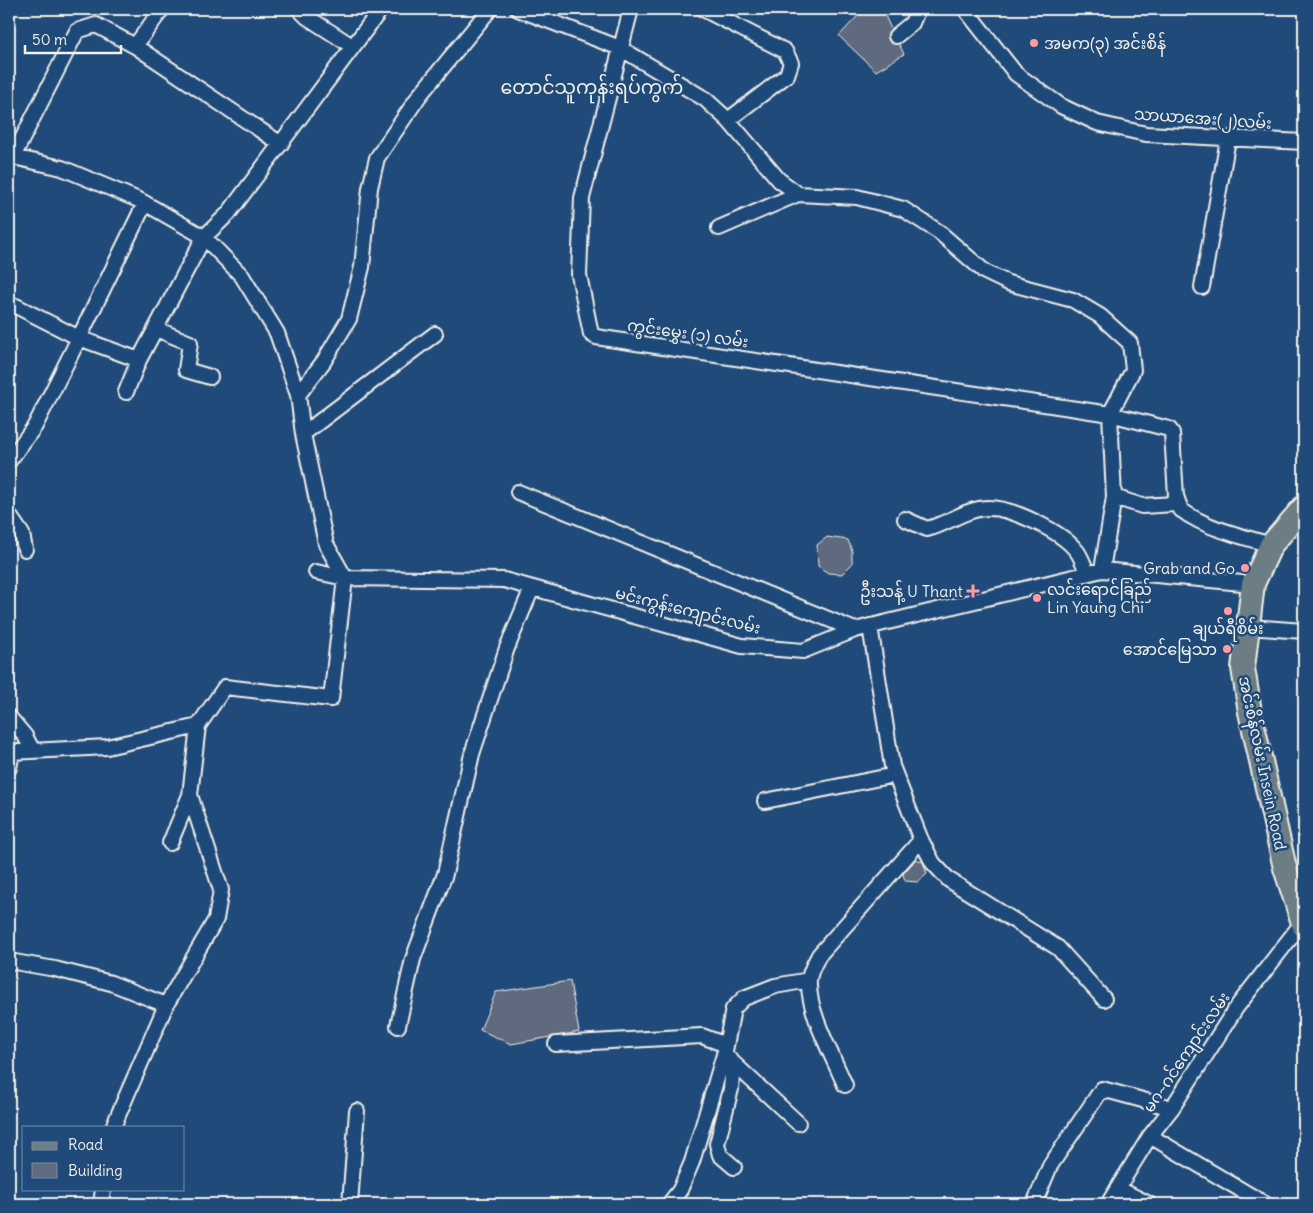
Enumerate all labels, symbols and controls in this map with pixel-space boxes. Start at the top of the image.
scale bar [25,22,121,54]
text: 50 m [32,30,67,49]
place label: အမက(၃) အင်းစိန် [1044,32,1166,57]
marker: အမက(၃) အင်းစိန် [1028,37,1040,49]
district label: တောင်သူကုန်းရပ်ကွက် [501,73,683,104]
street label: သာယာအေး(၂)လမ်း [1133,102,1273,137]
street label: ကွင်းမွှေး (၁) လမ်း [626,314,750,355]
place label: Grab and Go [1143,558,1235,578]
marker: Grab and Go [1239,562,1251,574]
place label: လင်းရောင်ခြည် Lin Yaung Chi [1047,578,1152,617]
place label: ဦးသန့် U Thant [860,580,964,605]
street label: မင်းကွန်းကျောင်းလမ်း [612,581,763,642]
marker: ဦးသန့် U Thant [967,585,979,597]
marker: လင်းရောင်ခြည် Lin Yaung Chi [1031,592,1043,604]
marker: ချယ်ရီစိမ်း [1222,605,1234,617]
place label: ချယ်ရီစိမ်း [1192,617,1264,642]
place label: အောင်မြေသာ [1123,638,1217,663]
marker: အောင်မြေသာ [1221,643,1233,655]
street label: အင်းစိန်လမ်း Insein Road [1231,674,1292,853]
street label: မဂ~ဂင်ကျောင်းလမ်း [1137,987,1237,1118]
legend [22,1126,185,1190]
text: Road [68,1135,103,1154]
text: Building [68,1161,123,1180]

